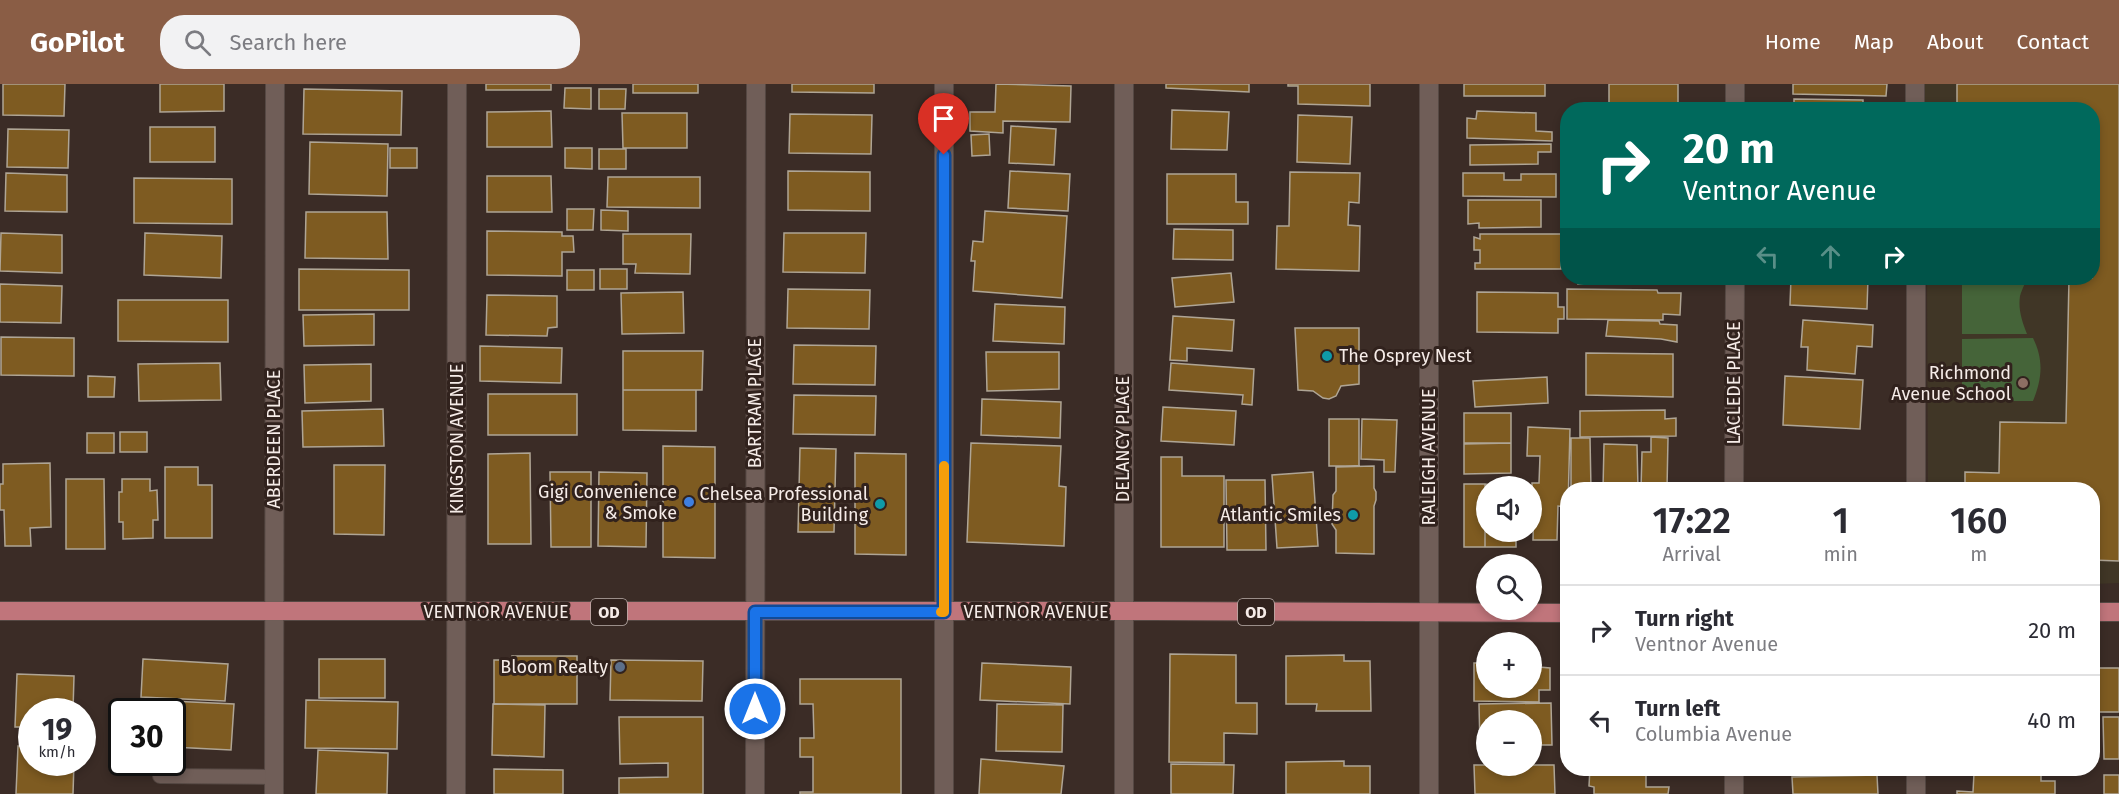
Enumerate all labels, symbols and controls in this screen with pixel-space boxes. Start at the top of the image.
search box [160,15,580,69]
text: GoPilot [30,26,124,59]
icon: search [181,26,214,59]
text: Search here [229,29,347,56]
text: Home [1765,29,1821,55]
text: Map [1854,29,1894,55]
text: About [1927,29,1984,55]
text: Contact [2017,29,2089,55]
pin [918,93,969,155]
icon: arrive [927,102,960,135]
text: 20 m [1683,124,1775,174]
icon: right [1584,126,1662,204]
text: Ventnor Avenue [1683,175,1876,207]
icon: left [1751,240,1784,273]
icon: ahead [1814,240,1847,273]
icon: right [1877,240,1910,273]
street label: LACLEDE PLACE [1723,321,1745,445]
street label: BARTRAM PLACE [744,338,766,468]
place label: The Osprey Nest [1339,345,1472,367]
marker: The Osprey Nest [1320,349,1334,363]
place label: Richmond Avenue School [1891,362,2011,405]
street label: KINGSTON AVENUE [446,364,468,514]
street label: ABERDEEN PLACE [263,370,285,508]
street label: DELANCY PLACE [1112,376,1134,502]
marker: Richmond Avenue School [2016,376,2030,390]
street label: RALEIGH AVENUE [1418,388,1440,526]
map controls [1476,476,1542,776]
button: sound [1476,476,1542,542]
place label: Gigi Convenience & Smoke [538,481,677,524]
place label: Chelsea Professional Building [700,483,869,526]
marker: Gigi Convenience & Smoke [682,495,696,509]
marker: Chelsea Professional Building [873,497,887,511]
text: 17:22 [1652,499,1731,543]
text: 1 [1832,499,1849,543]
text: 160 [1950,499,2008,543]
place label: Atlantic Smiles [1220,504,1341,526]
marker: Atlantic Smiles [1346,508,1360,522]
text: Arrival [1662,542,1721,566]
text: min [1823,542,1858,566]
text: m [1970,542,1987,566]
button: search [1476,554,1542,620]
road number: OD [591,599,627,625]
road number: OD [1238,599,1274,625]
street label: VENTNOR AVENUE [423,601,569,623]
street label: VENTNOR AVENUE [963,601,1109,623]
text: Turn right [1635,605,1734,632]
icon: right [1584,614,1617,647]
text: 20 m [2028,617,2076,644]
button: + [1476,632,1542,698]
text: Ventnor Avenue [1635,632,1778,656]
place label: Bloom Realty [500,656,608,678]
marker: Bloom Realty [613,660,627,674]
position arrow [723,677,787,741]
text: Turn left [1635,695,1720,722]
speed limit sign: 30 [108,698,186,776]
icon: left [1584,704,1617,737]
text: 40 m [2027,707,2076,734]
button: − [1476,710,1542,776]
text: 19 [42,712,72,748]
text: Columbia Avenue [1635,722,1792,746]
text: km/h [38,743,76,761]

